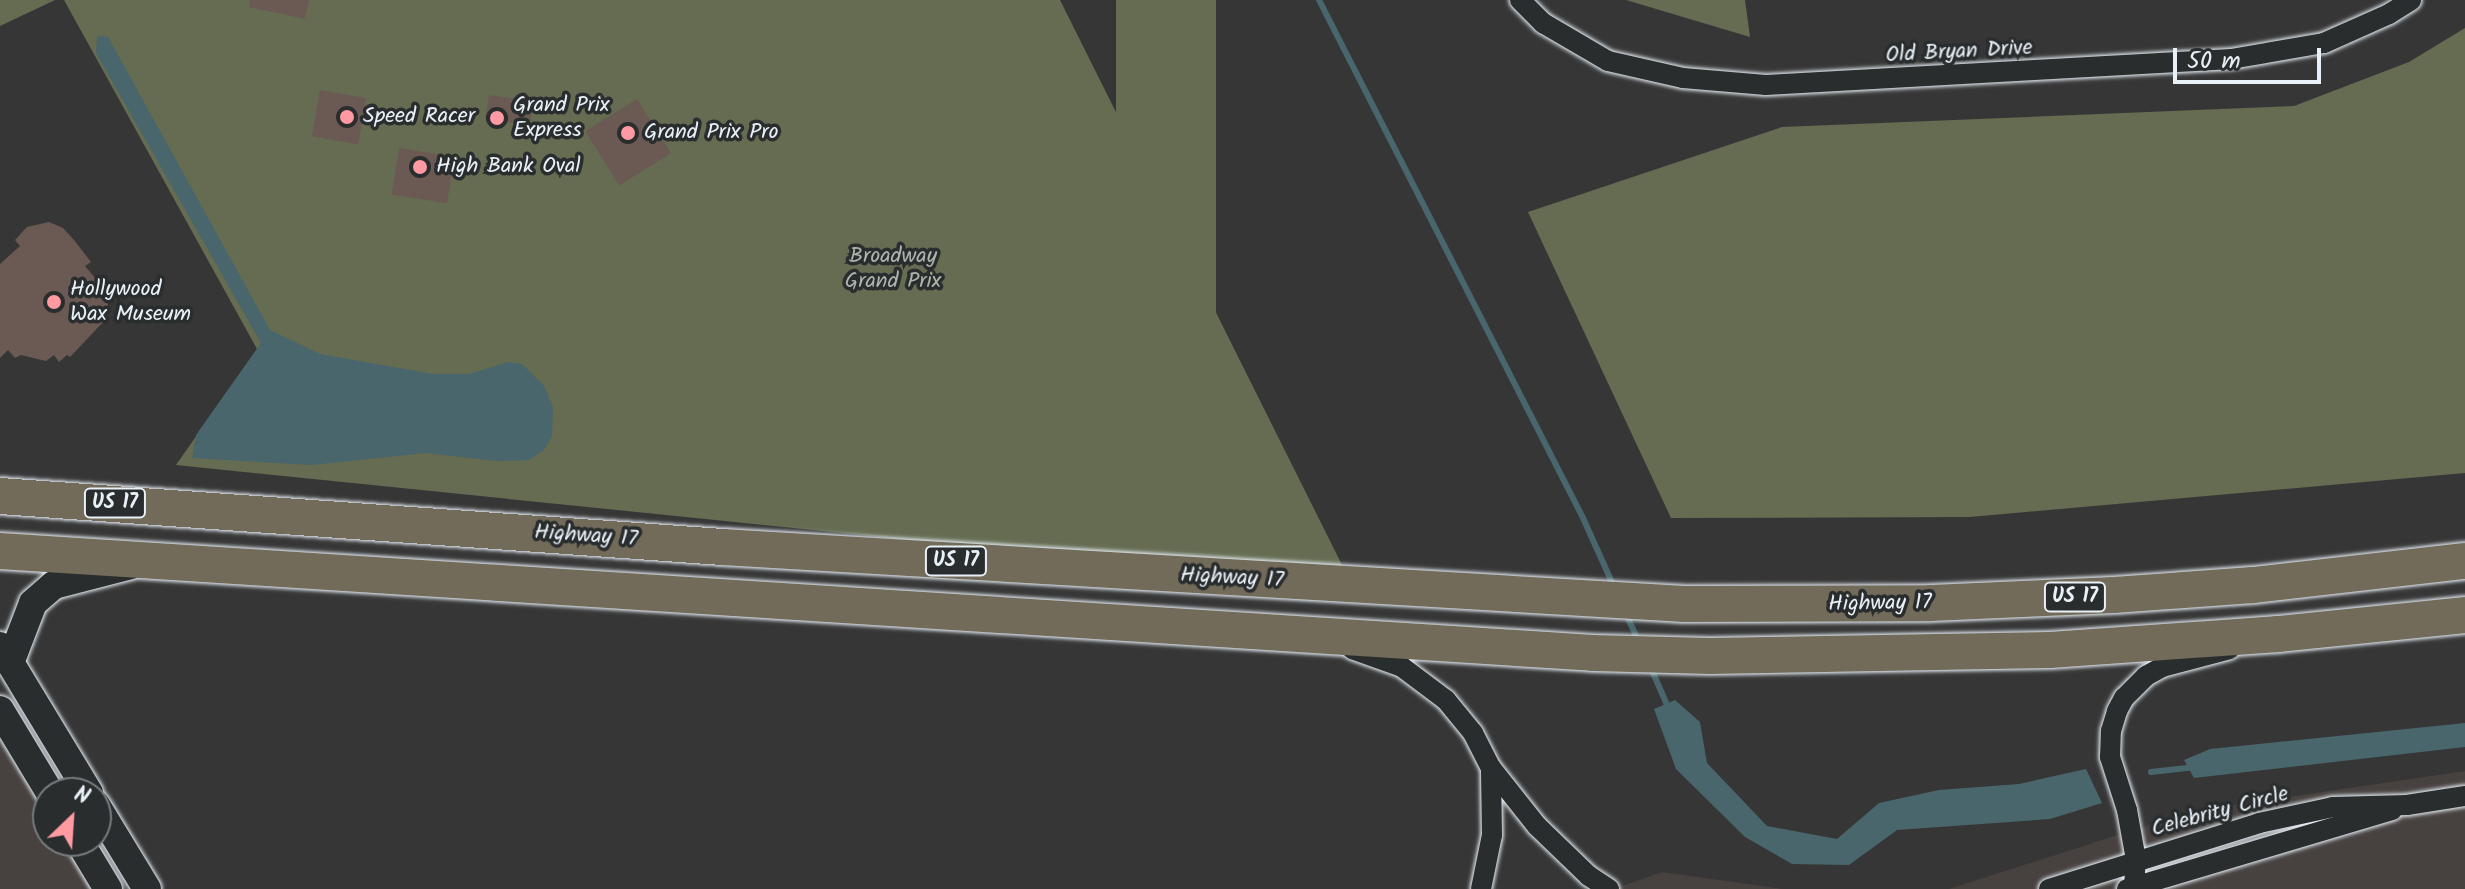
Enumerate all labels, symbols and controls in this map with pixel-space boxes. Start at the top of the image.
scale bar [2177,32,2325,82]
street label: Old Bryan Drive [1885,35,2033,69]
text: 50 m [2187,42,2241,81]
place label: Grand Prix Express [513,92,609,144]
place label: Speed Racer [363,104,475,130]
marker: Speed Racer [338,108,356,126]
marker: Grand Prix Express [488,109,506,127]
place label: Grand Prix Pro [644,120,778,146]
marker: Grand Prix Pro [619,124,637,142]
place label: High Bank Oval [436,154,581,180]
marker: High Bank Oval [411,158,429,176]
park label: Broadway Grand Prix [845,243,941,294]
place label: Hollywood Wax Museum [70,276,191,328]
marker: Hollywood Wax Museum [45,293,63,311]
road number: US 17 [83,487,147,519]
street label: Highway 17 [533,519,639,553]
road number: US 17 [924,545,988,577]
street label: Highway 17 [1180,562,1284,594]
road number: US 17 [2043,581,2107,613]
street label: Highway 17 [1828,590,1932,618]
north arrow [32,777,112,857]
text: N [68,778,95,815]
street label: Celebrity Circle [2149,781,2291,843]

